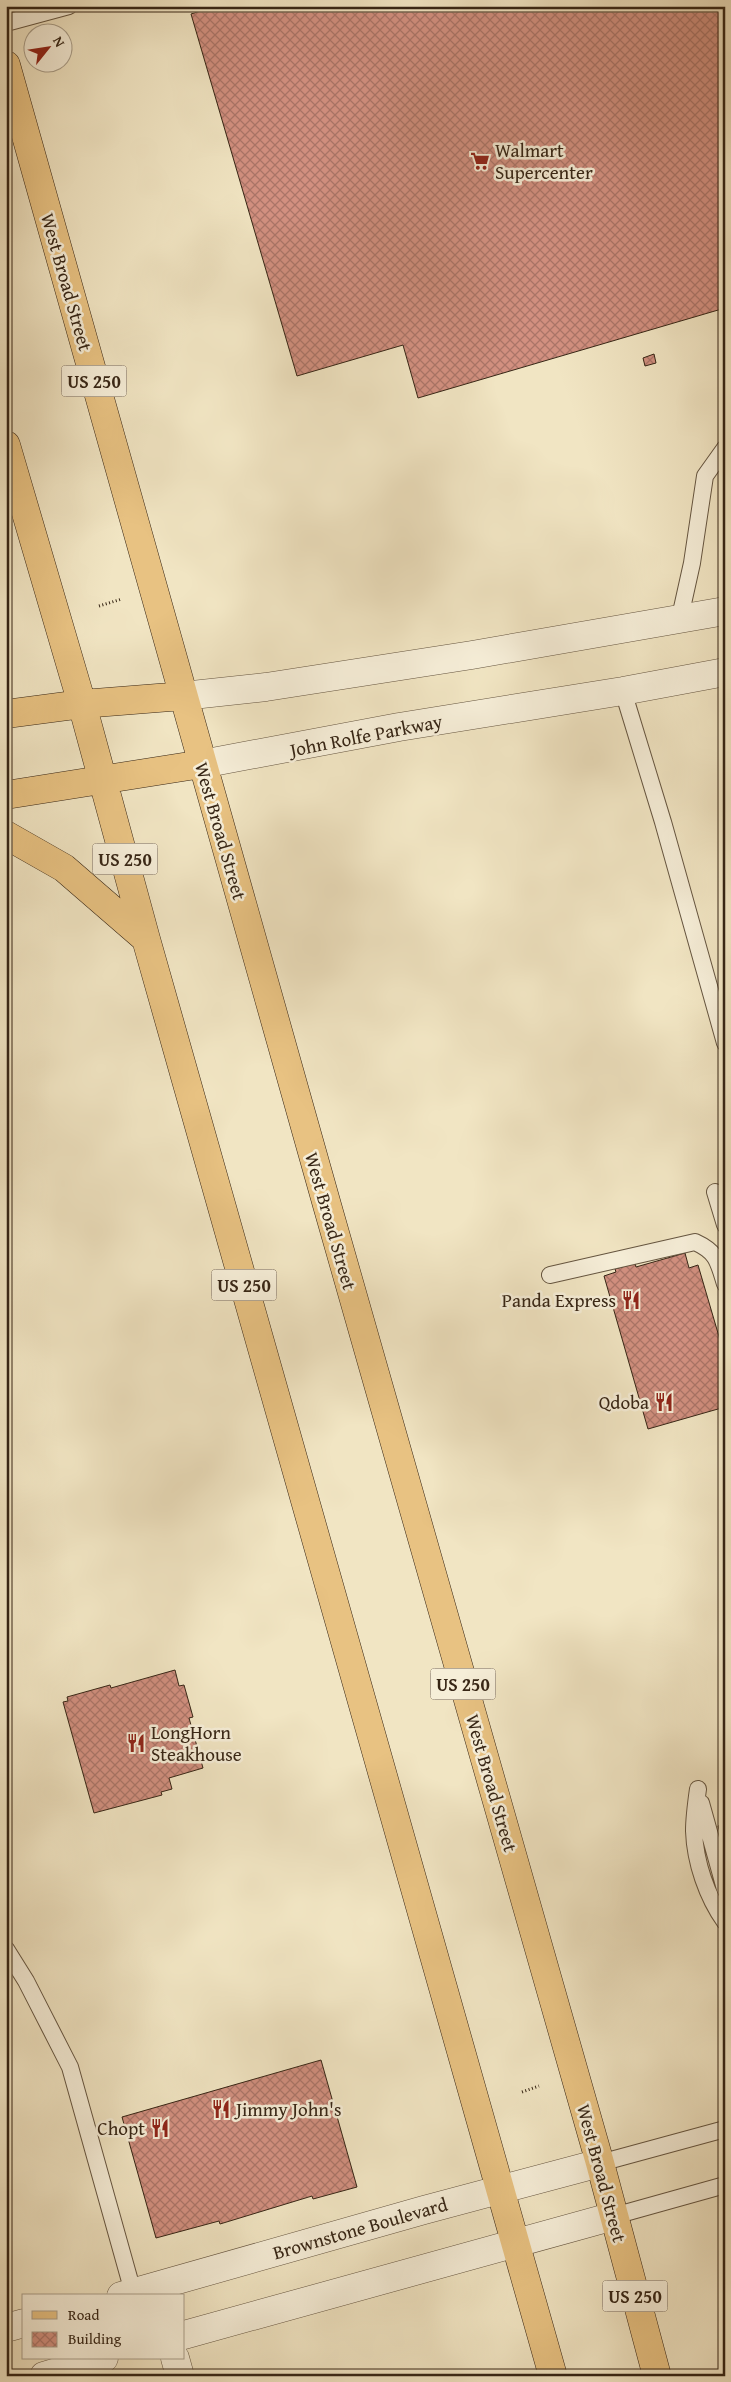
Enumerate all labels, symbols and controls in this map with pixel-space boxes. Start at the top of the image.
north arrow [22,22,72,72]
text: N [48,32,71,51]
place label: Walmart Supercenter [495,136,593,186]
supermarket icon: Walmart Supercenter [469,150,491,172]
street label: West Broad Street [34,210,100,354]
road number: US 250 [62,366,126,396]
street label: John Rolfe Parkway [285,706,445,764]
street label: West Broad Street [188,759,254,903]
road number: US 250 [92,844,158,874]
street label: West Broad Street [298,1149,364,1293]
road number: US 250 [212,1270,276,1300]
place label: Panda Express [502,1286,616,1314]
restaurant icon: Panda Express [620,1289,642,1311]
place label: Qdoba [599,1388,649,1416]
restaurant icon: Qdoba [653,1391,675,1413]
road number: US 250 [430,1668,496,1700]
street label: West Broad Street [459,1711,525,1855]
place label: LongHorn Steakhouse [151,1718,242,1768]
restaurant icon: LongHorn Steakhouse [125,1732,147,1754]
place label: Jimmy John's [234,2095,341,2123]
restaurant icon: Jimmy John's [210,2098,232,2120]
street label: West Broad Street [570,2101,634,2246]
place label: Chopt [97,2114,145,2142]
restaurant icon: Chopt [149,2117,171,2139]
street label: Brownstone Boulevard [269,2189,451,2266]
road number: US 250 [602,2280,668,2312]
legend [22,2294,185,2360]
text: Road [68,2304,99,2325]
text: Building [68,2328,122,2349]

